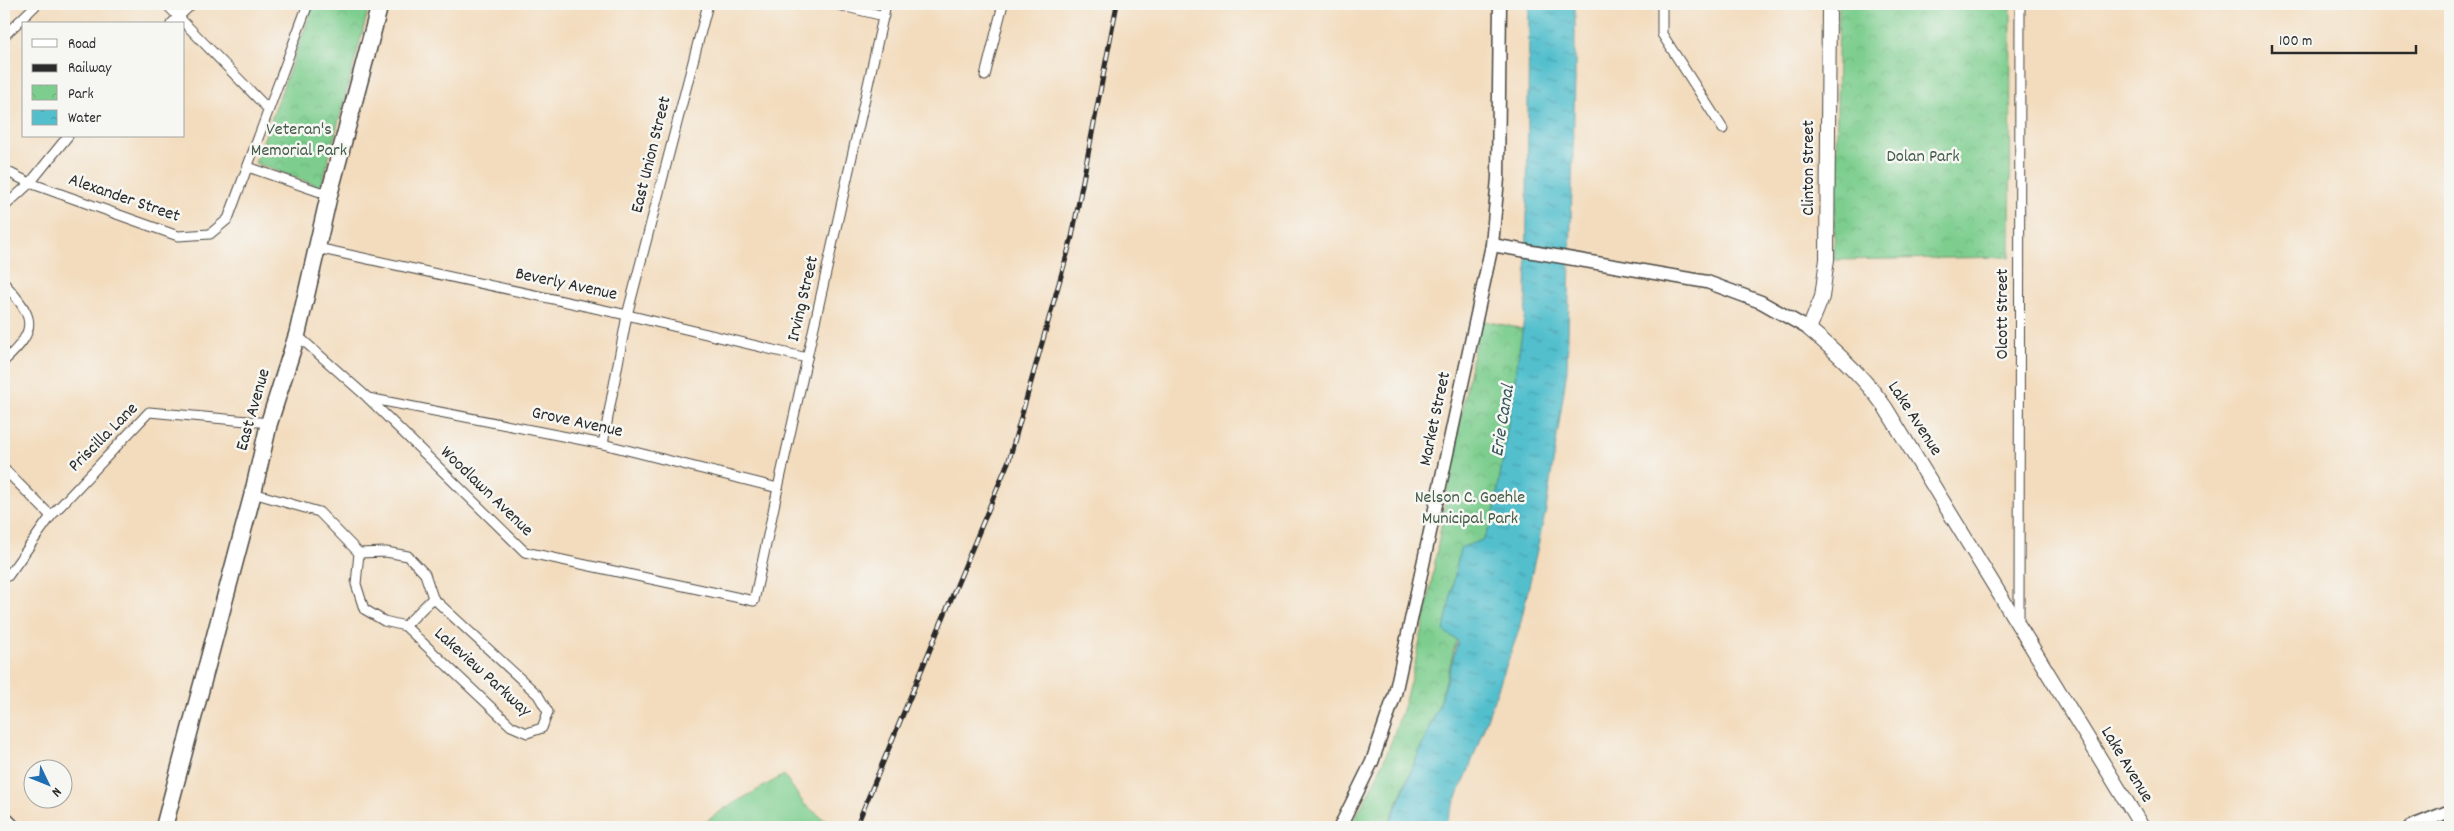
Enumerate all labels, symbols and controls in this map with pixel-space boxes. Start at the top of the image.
legend [22,22,185,138]
scale bar [2272,22,2415,54]
text: 100 m [2279,31,2312,53]
text: Road [68,34,96,56]
text: Railway [68,58,112,80]
text: Park [68,84,94,106]
street label: East Union Street [625,94,679,216]
text: Water [68,108,102,130]
park label: Veteran's Memorial Park [251,118,347,164]
street label: Clinton Street [1797,120,1822,216]
park label: Dolan Park [1886,145,1960,170]
street label: Alexander Street [65,168,183,230]
street label: Irving Street [782,253,826,344]
street label: Beverly Avenue [513,262,619,308]
street label: Olcott Street [1991,268,2016,360]
street label: East Avenue [230,366,278,454]
street label: Market Street [1414,369,1458,468]
street label: Lake Avenue [1881,377,1948,461]
water label: Erie Canal [1485,382,1523,459]
street label: Priscilla Lane [64,397,145,478]
street label: Grove Avenue [529,401,625,445]
street label: Woodlawn Avenue [434,441,538,543]
park label: Nelson C. Goehle Municipal Park [1415,486,1525,532]
street label: Lakeview Parkway [428,622,537,724]
street label: Lake Avenue [2094,722,2159,808]
north arrow [22,758,72,808]
text: N [46,782,66,801]

